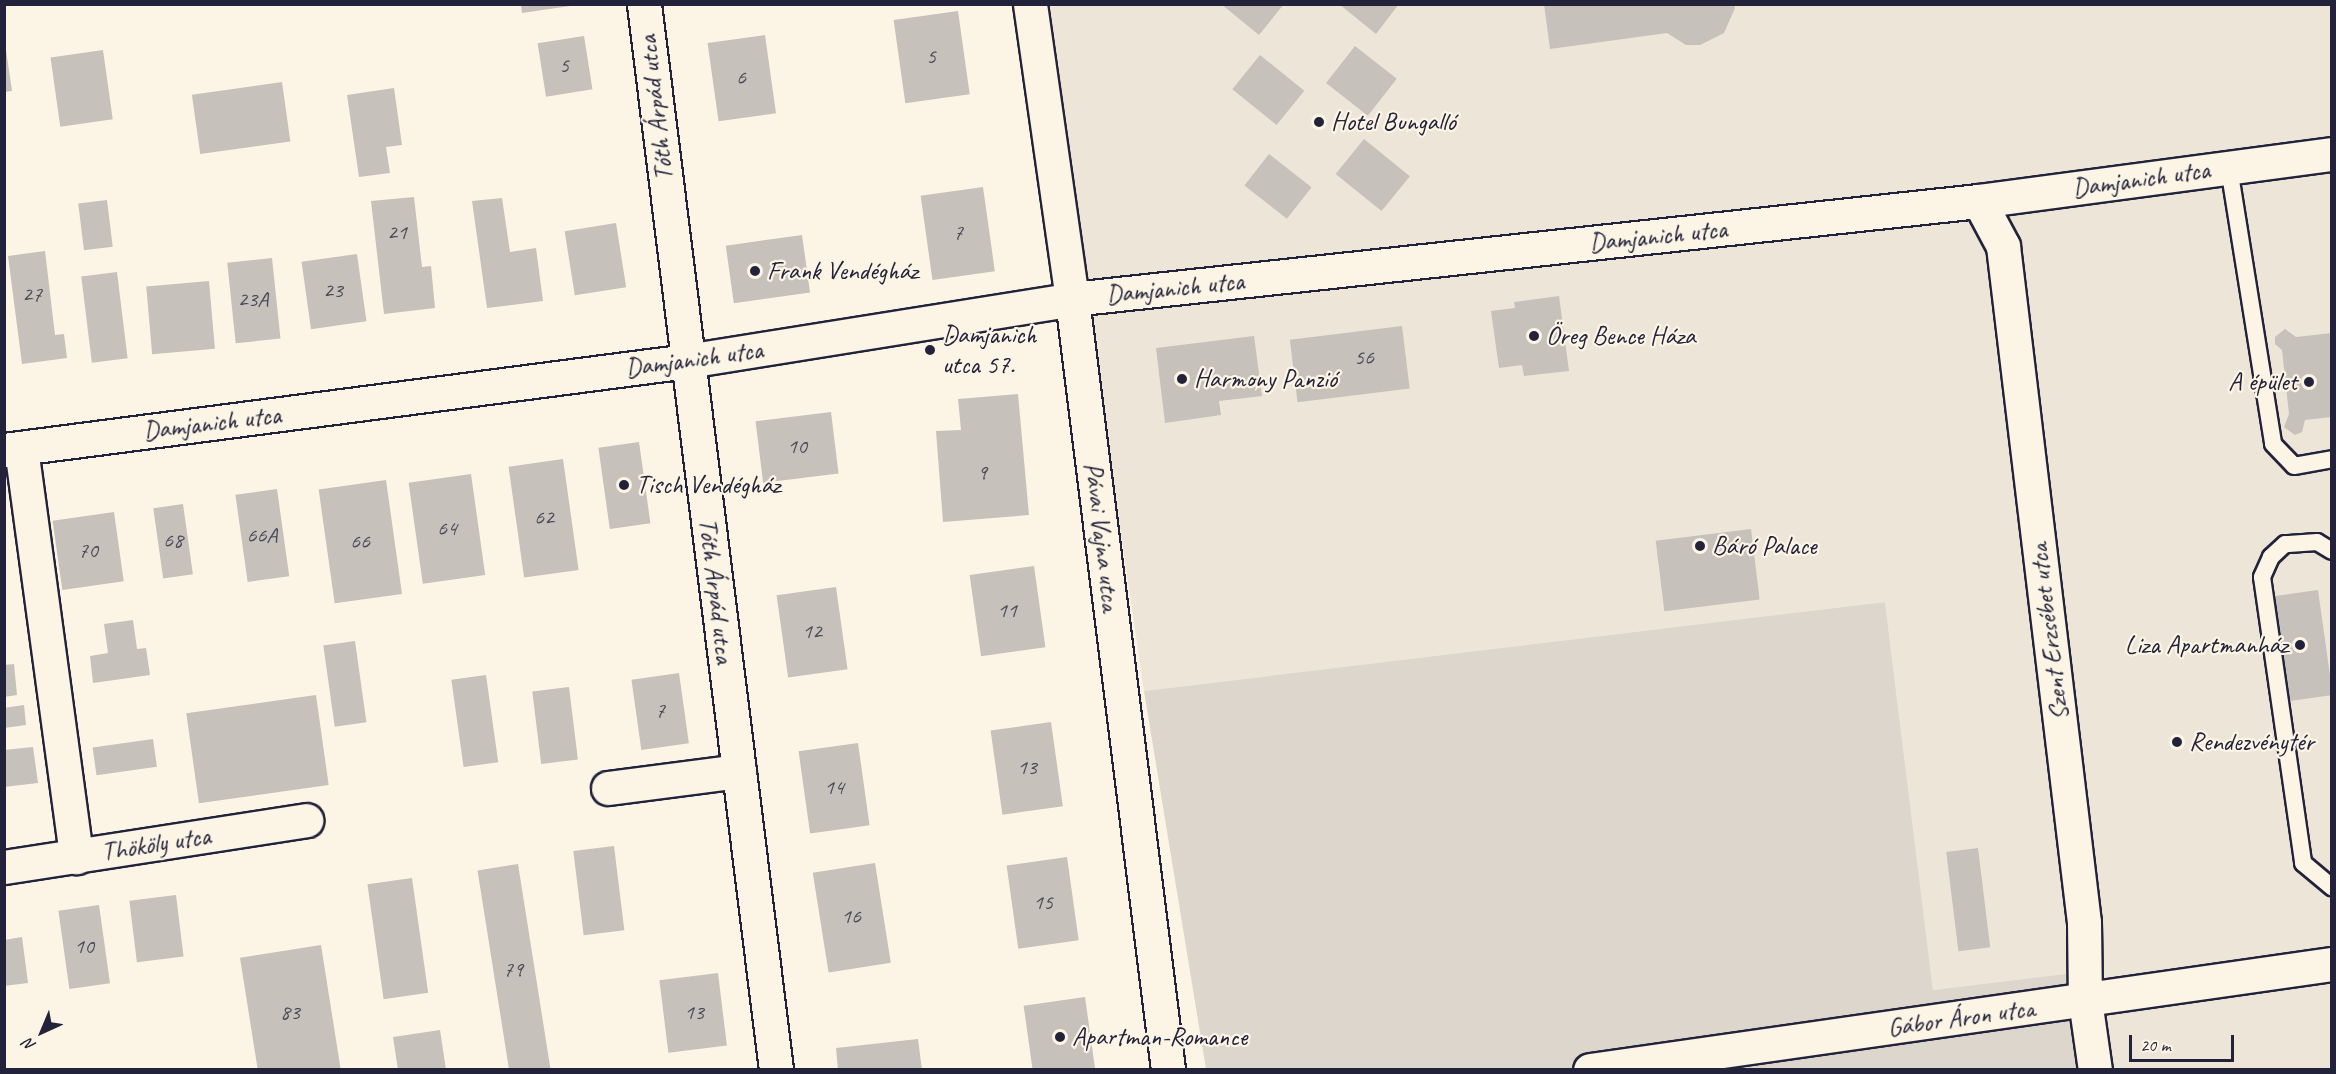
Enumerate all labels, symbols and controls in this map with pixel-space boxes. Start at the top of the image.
street label: Tóth Árpád utca [632,34,680,182]
house number: 5 [926,44,936,70]
house number: 5 [559,53,569,79]
house number: 6 [736,65,746,91]
place label: Hotel Bungalló [1331,106,1455,138]
marker: Hotel Bungalló [1312,115,1326,129]
street label: Damjanich utca [2070,154,2212,204]
street label: Damjanich utca [1588,213,1728,259]
house number: 21 [387,220,407,246]
house number: 7 [953,220,963,246]
place label: Frank Vendégház [767,255,918,287]
marker: Frank Vendégház [748,264,762,278]
street label: Damjanich utca [1105,265,1245,311]
house number: 23 [323,278,343,304]
house number: 27 [22,282,42,308]
house number: 23A [238,287,268,313]
place label: Damjanich utca 57. [942,319,1036,380]
place label: Öreg Bence Háza [1546,320,1695,352]
marker: Öreg Bence Háza [1527,329,1541,343]
street label: Damjanich utca [623,334,765,384]
marker: Damjanich utca 57. [923,343,937,357]
house number: 56 [1354,345,1374,371]
place label: Harmony Panzió [1194,363,1338,395]
place label: A épület [2228,366,2297,398]
marker: Harmony Panzió [1175,372,1189,386]
marker: A épület [2302,375,2316,389]
street label: Damjanich utca [141,399,283,447]
house number: 10 [787,434,807,460]
house number: 9 [977,460,987,486]
street label: Pávai Vajna utca [1077,461,1127,613]
place label: Tisch Vendégház [636,469,780,501]
marker: Tisch Vendégház [617,478,631,492]
house number: 62 [534,505,554,531]
house number: 64 [437,516,457,542]
street label: Tóth Árpád utca [692,517,740,665]
house number: 66A [247,523,277,549]
house number: 68 [163,528,183,554]
house number: 66 [350,529,370,555]
place label: Báró Palace [1712,530,1816,562]
house number: 70 [78,538,98,564]
marker: Báró Palace [1693,539,1707,553]
street label: Szent Erzsébet utca [2023,542,2075,722]
house number: 11 [997,598,1017,624]
house number: 12 [802,619,822,645]
place label: Liza Apartmanház [2127,629,2288,661]
marker: Liza Apartmanház [2293,638,2307,652]
house number: 7 [655,698,665,724]
place label: Rendezvénytér [2189,726,2314,758]
marker: Rendezvénytér [2170,735,2184,749]
house number: 13 [1017,755,1037,781]
house number: 14 [824,775,844,801]
street label: Thököly utca [99,820,213,868]
house number: 15 [1033,890,1053,916]
house number: 16 [841,904,861,930]
house number: 10 [74,934,94,960]
house number: 79 [503,957,523,983]
street label: Gábor Áron utca [1886,992,2036,1044]
house number: 83 [280,1000,300,1026]
house number: 13 [684,1000,704,1026]
north arrow [12,1002,72,1062]
place label: Apartman-Romance [1072,1021,1247,1053]
scale bar [2132,1023,2237,1061]
marker: Apartman-Romance [1053,1030,1067,1044]
text: N [19,1034,40,1056]
text: 20 m [2140,1034,2171,1056]

